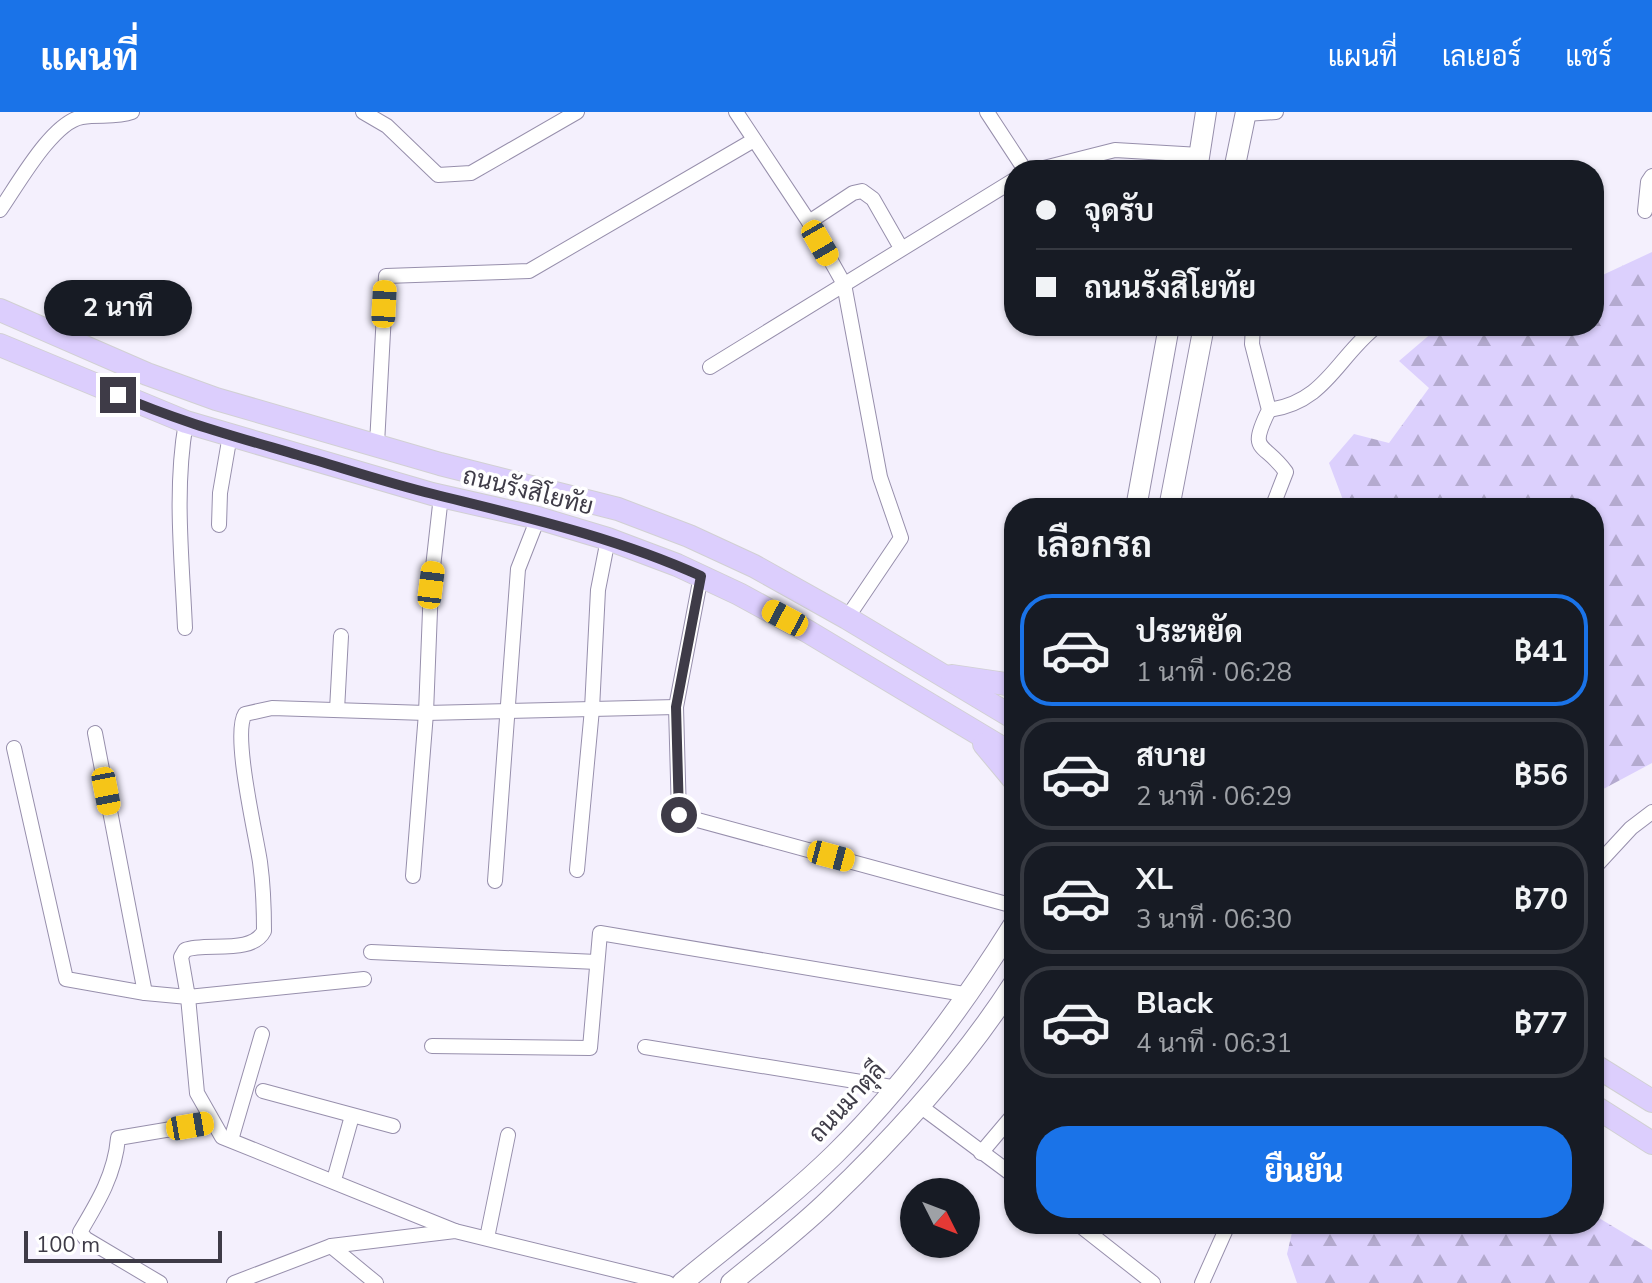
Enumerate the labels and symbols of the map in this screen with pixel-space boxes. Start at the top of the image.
car [798,216,842,270]
callout: 2 นาที [44,279,192,335]
car [371,279,397,329]
route end [100,377,136,413]
street label: ถนนรังสิโยทัย [459,459,597,523]
car [416,560,446,610]
car [758,596,812,640]
car [90,765,122,817]
route start [661,797,697,833]
car [805,838,857,874]
street label: ถนนมาตุลี [801,1055,893,1149]
car [164,1110,216,1142]
north arrow [900,1178,980,1258]
scale bar [24,1227,222,1263]

